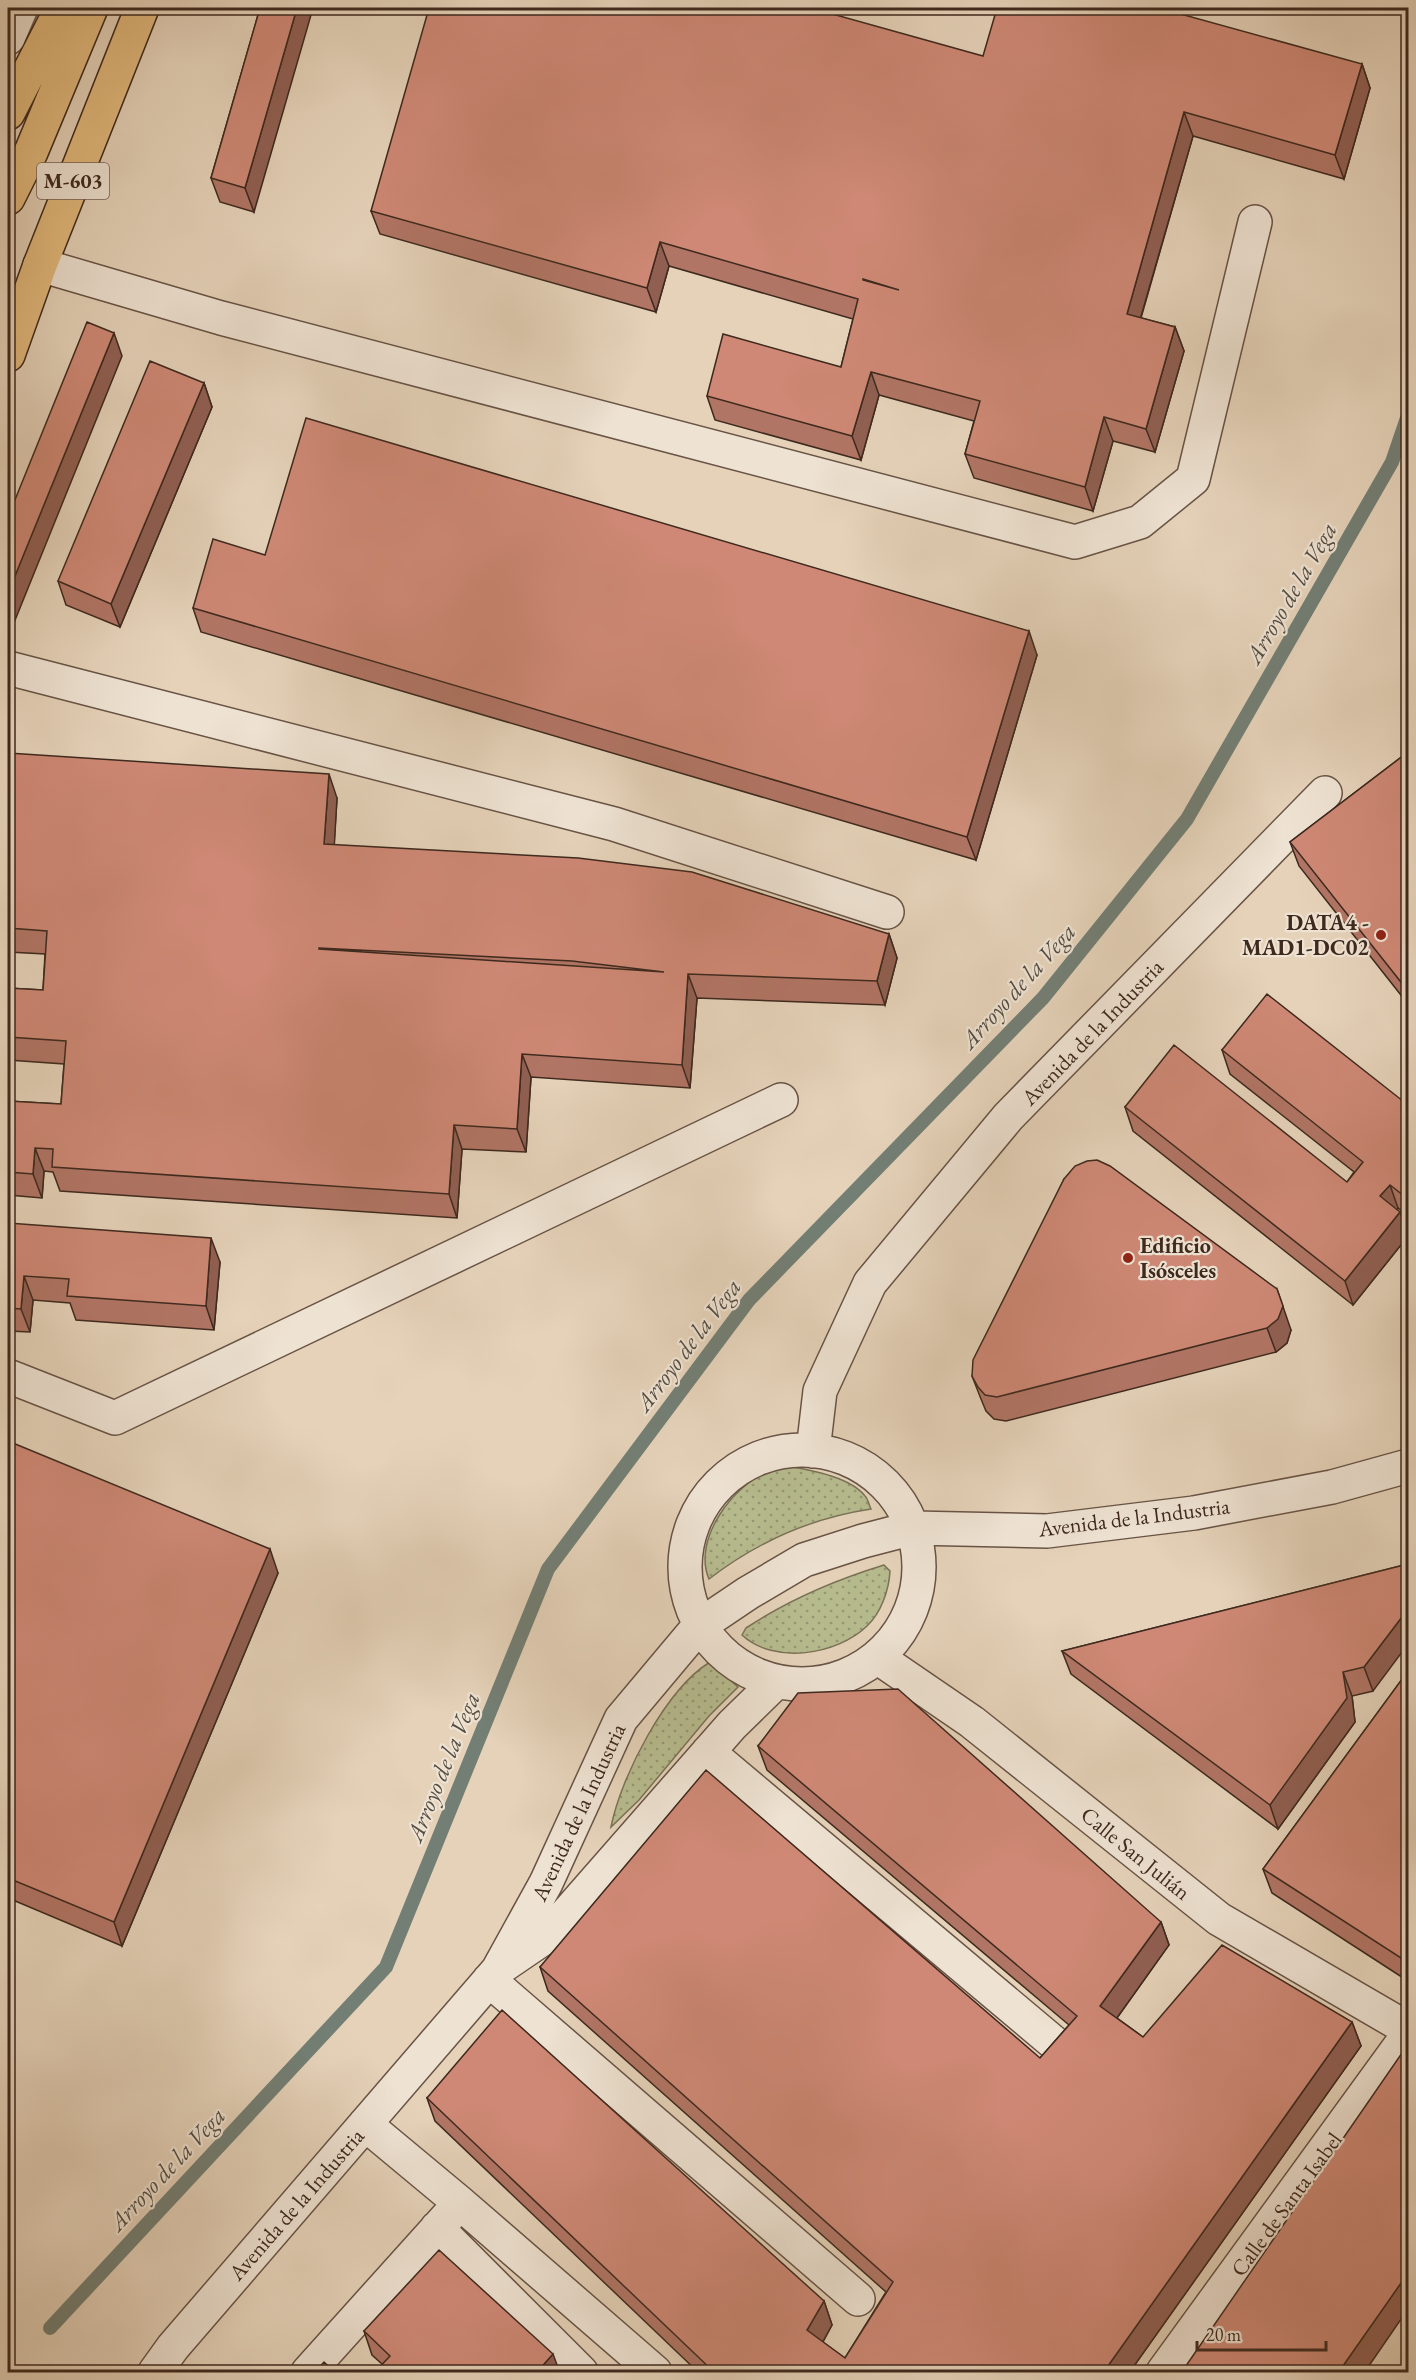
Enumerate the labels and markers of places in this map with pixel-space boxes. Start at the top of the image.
place label: DATA4 - MAD1-DC02 [1242,908,1369,962]
marker: DATA4 - MAD1-DC02 [1374,928,1388,942]
place label: Edificio Isósceles [1140,1231,1216,1285]
marker: Edificio Isósceles [1121,1251,1135,1265]

